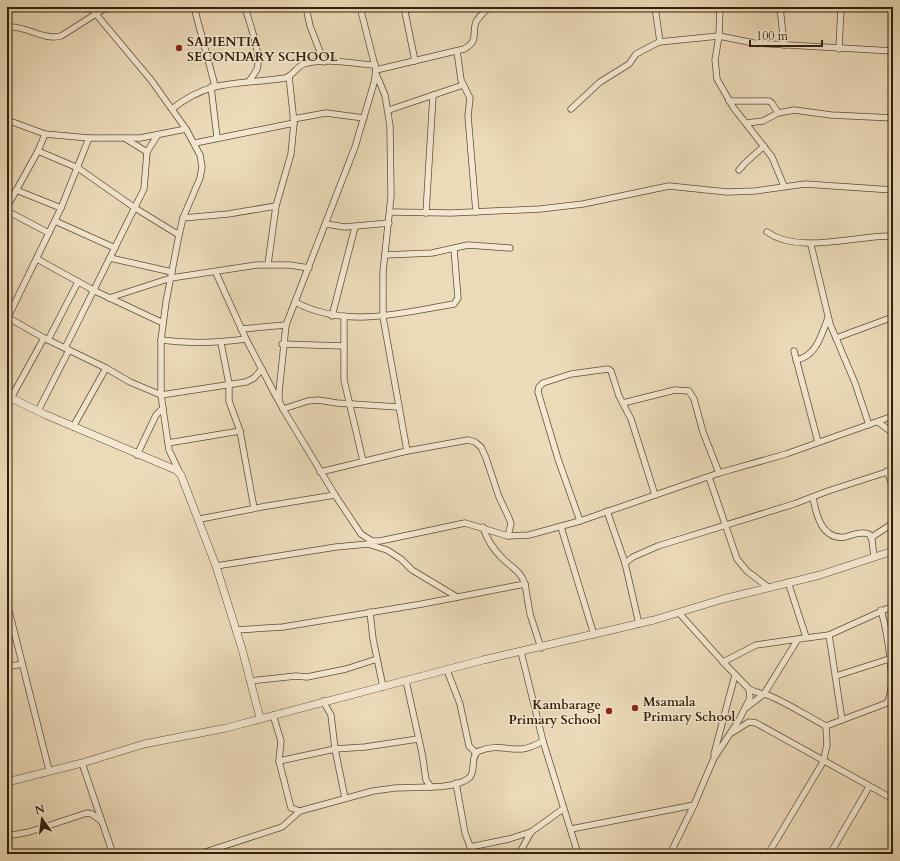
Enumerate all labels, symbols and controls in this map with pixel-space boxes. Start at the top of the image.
scale bar [750,22,822,48]
text: 100 m [756,28,789,44]
place label: SAPIENTIA SECONDARY SCHOOL [187,33,339,66]
marker: SAPIENTIA SECONDARY SCHOOL [174,43,184,53]
place label: Msamala Primary School [643,693,736,726]
place label: Kambarage Primary School [509,696,601,729]
marker: Msamala Primary School [630,703,640,713]
marker: Kambarage Primary School [604,706,614,716]
north arrow [22,799,62,839]
text: N [33,801,47,818]

